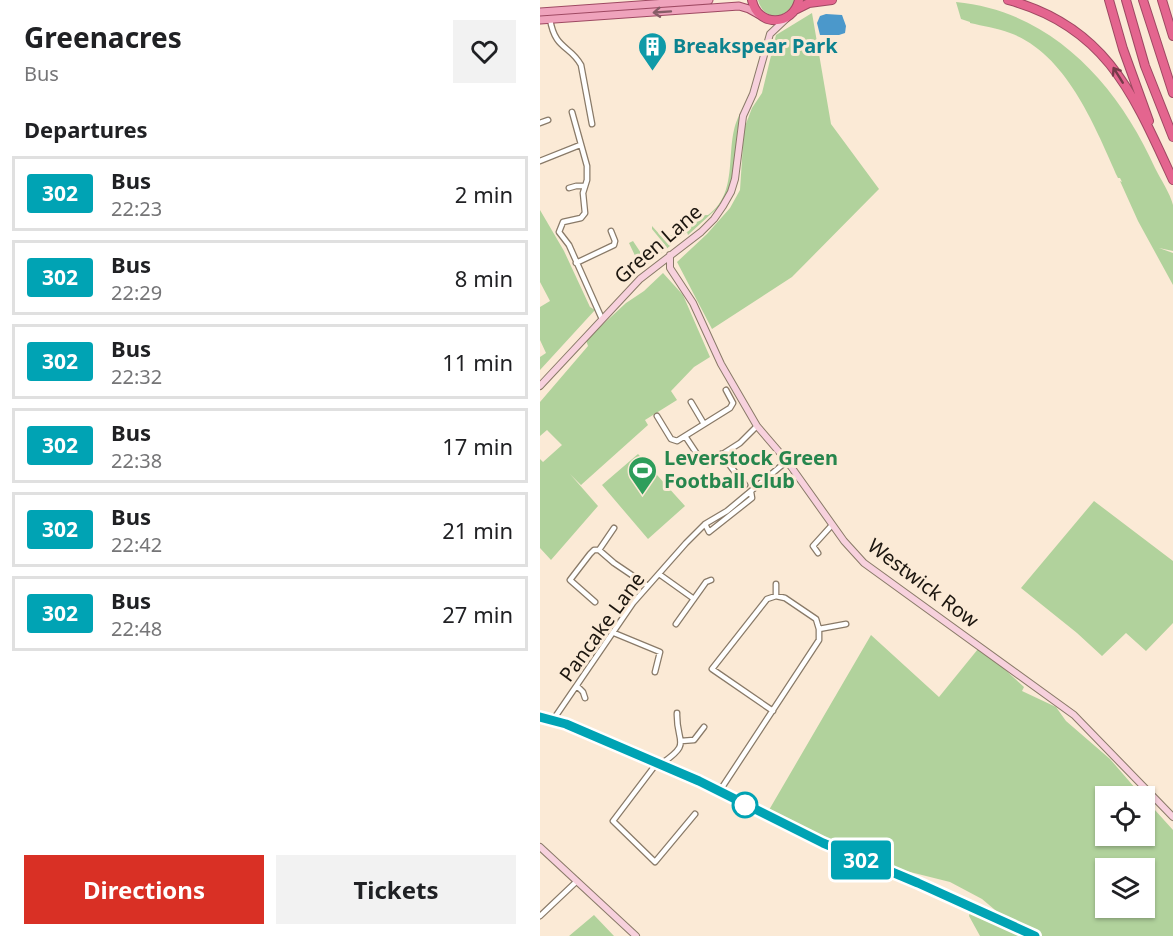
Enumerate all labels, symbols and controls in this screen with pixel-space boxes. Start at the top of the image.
one-way arrow [652,6,672,17]
text: Greenacres [24,18,182,56]
button: heart [453,20,516,83]
building icon: Breakspear Park [636,30,668,72]
place label: Breakspear Park [673,32,838,59]
text: Bus [24,60,59,87]
one-way arrow [1112,67,1124,84]
text: Departures [24,114,148,144]
text: Bus [111,165,151,195]
text: 302 [42,179,78,207]
text: 2 min [455,179,513,209]
text: 22:23 [111,195,162,222]
street label: Green Lane [608,198,707,289]
text: Bus [111,249,151,279]
text: 302 [42,263,78,291]
text: 8 min [455,263,513,293]
text: 22:29 [111,279,162,306]
text: Bus [111,333,151,363]
text: 302 [42,347,78,375]
text: 11 min [442,347,513,377]
text: 22:32 [111,363,162,390]
text: Bus [111,417,151,447]
text: 302 [42,431,78,459]
text: 17 min [442,431,513,461]
place label: Leverstock Green Football Club [664,444,838,494]
text: 22:38 [111,447,162,474]
sports icon: Leverstock Green Football Club [627,454,659,496]
text: Bus [111,501,151,531]
text: 302 [42,515,78,543]
text: 21 min [442,515,513,545]
text: 22:42 [111,531,162,558]
street label: Westwick Row [862,532,985,633]
street label: Pancake Lane [553,567,650,687]
text: Bus [111,585,151,615]
text: 302 [42,599,78,627]
text: 27 min [442,599,513,629]
text: 22:48 [111,615,162,642]
map controls [1095,786,1155,918]
button: locate [1095,786,1155,846]
unlabelled marker [732,792,758,818]
line badge: 302 [826,840,896,880]
text: 302 [843,846,879,874]
button: Directions [24,855,264,924]
button: Tickets [276,855,516,924]
button: layers [1095,858,1155,918]

